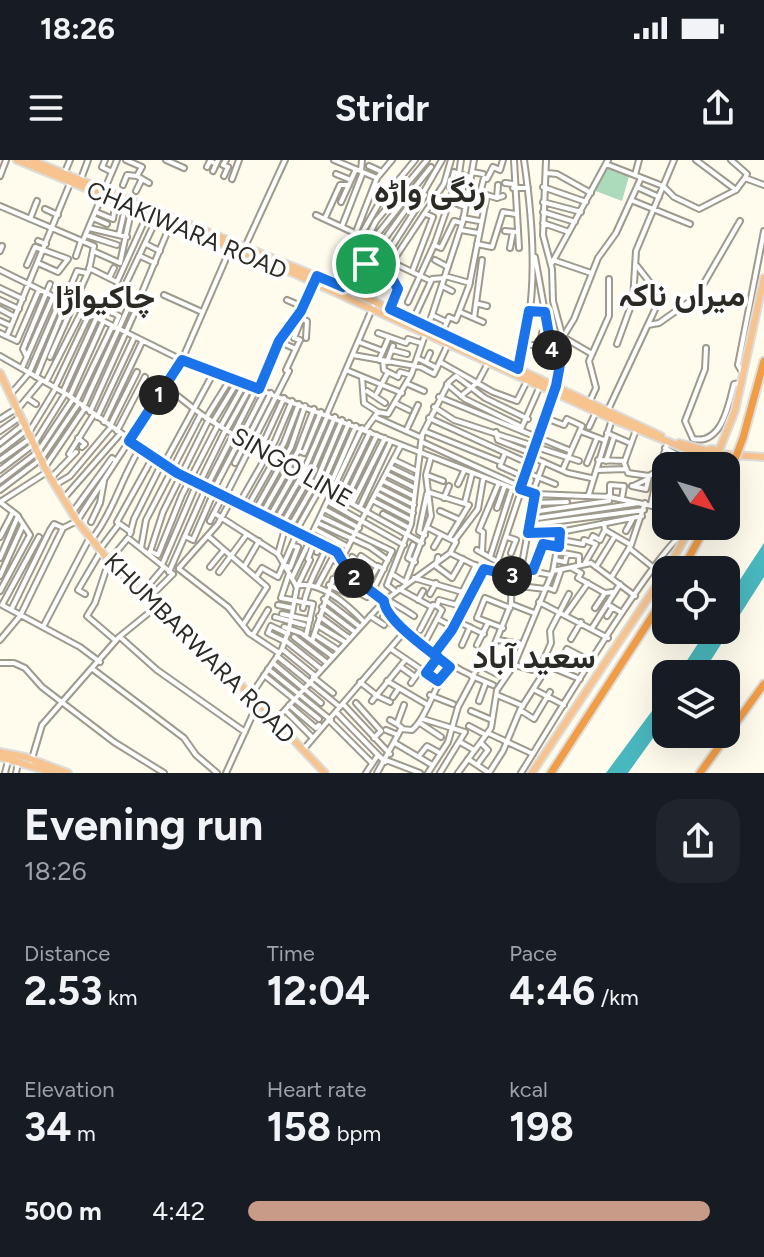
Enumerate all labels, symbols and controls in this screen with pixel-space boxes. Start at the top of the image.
text: 18:26 [40,10,115,47]
icon: menu [24,86,68,130]
icon: share [696,86,740,130]
text: Stridr [335,87,429,130]
district label: رنگی واڑہ [374,172,486,211]
street label: CHAKIWARA ROAD [82,175,292,285]
pin [332,230,400,298]
icon: arrive [344,242,388,286]
district label: میراں ناکہ [619,276,745,315]
district label: چاکیواڑا [55,278,155,319]
pin: 4 [532,330,572,370]
text: 4 [545,336,559,363]
pin: 1 [139,375,179,415]
text: 1 [154,381,164,408]
street label: SINGO LINE [227,421,357,513]
north arrow [652,452,740,540]
map controls [652,452,740,748]
street label: KHUMBARWARA ROAD [99,547,301,749]
pin: 3 [492,556,532,596]
button: locate [652,556,740,644]
pin: 2 [334,558,374,598]
text: 3 [506,562,518,589]
text: 2 [348,564,360,591]
district label: سعید آباد [472,638,596,676]
button: layers [652,660,740,748]
text: Evening run [24,798,263,851]
button: share [656,799,740,883]
text: 18:26 [24,855,87,887]
text: Distance [24,940,110,967]
text: Time [267,940,315,967]
text: Pace [509,940,557,967]
text: 2.53 [24,967,103,1015]
text: 12:04 [267,967,370,1015]
text: 4:46 [509,967,595,1015]
text: km [103,984,137,1011]
text: /km [595,984,639,1011]
text: Elevation [24,1076,114,1103]
text: Heart rate [267,1076,367,1103]
text: kcal [509,1076,548,1103]
text: 34 [24,1103,72,1151]
text: 158 [267,1103,331,1151]
text: 198 [509,1103,574,1151]
text: m [72,1120,96,1147]
text: bpm [331,1120,381,1147]
text: 500 m [24,1195,102,1227]
text: 4:42 [152,1195,205,1227]

